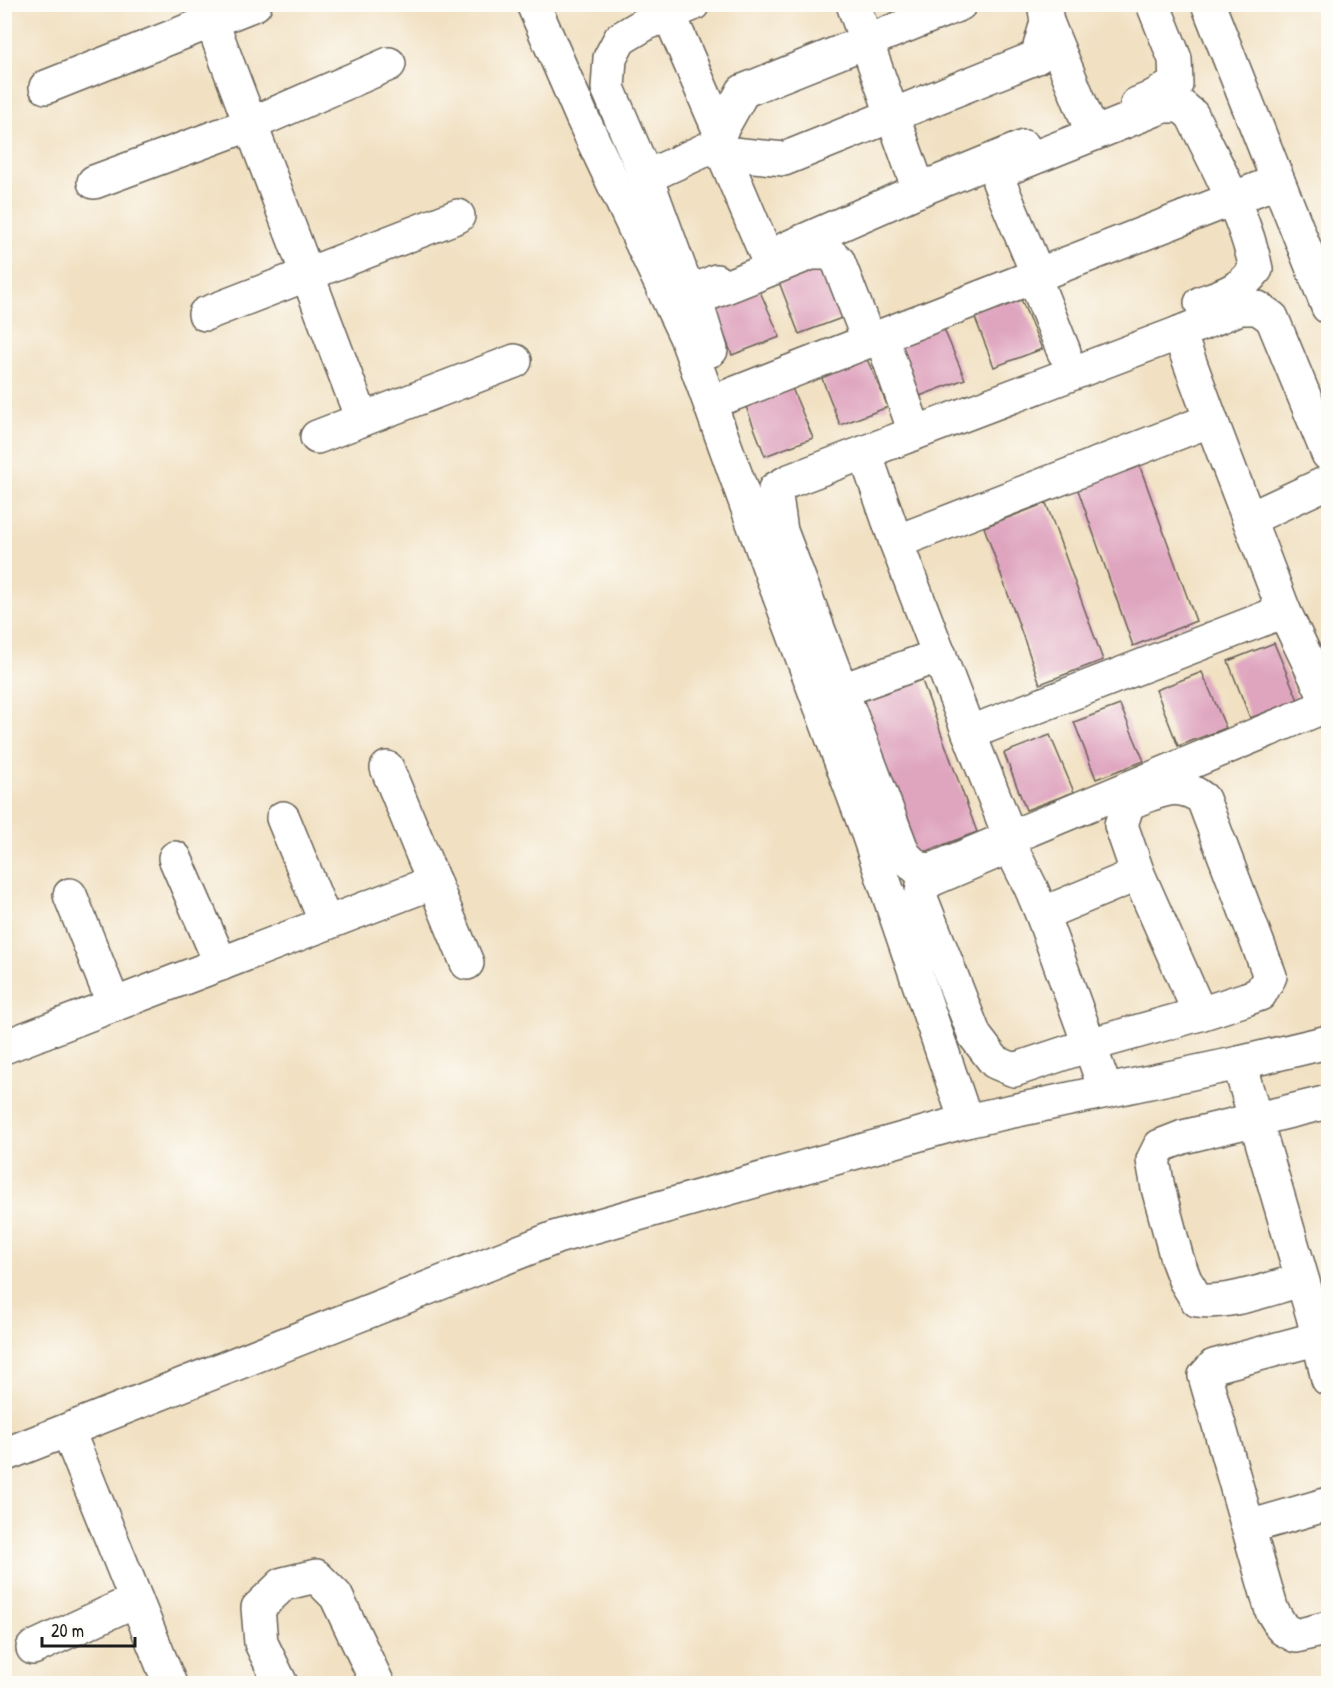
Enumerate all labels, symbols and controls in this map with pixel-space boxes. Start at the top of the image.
scale bar [42,1610,135,1648]
text: 20 m [51,1618,84,1643]

